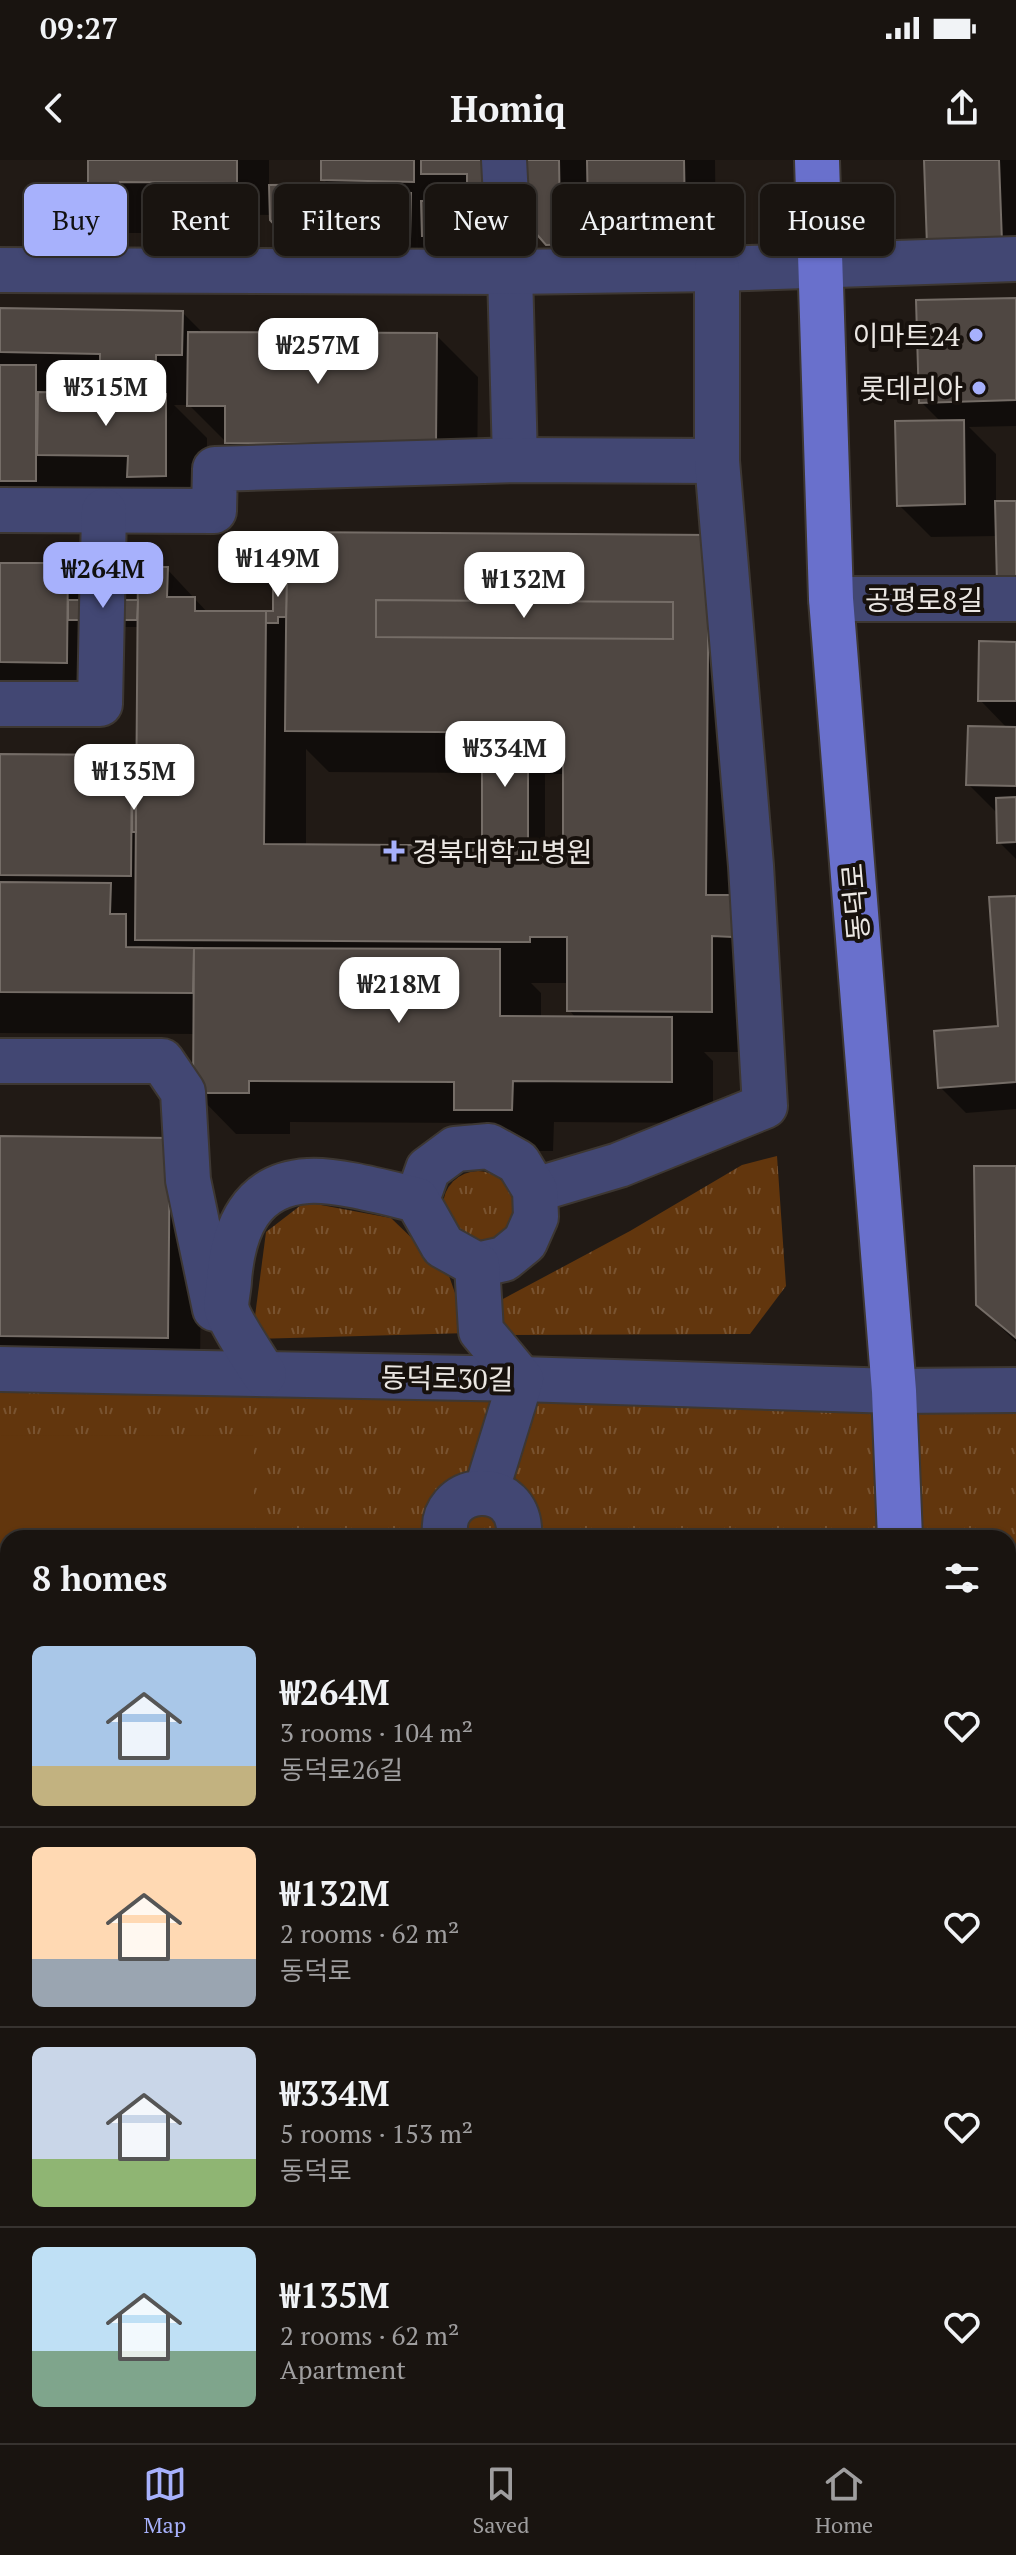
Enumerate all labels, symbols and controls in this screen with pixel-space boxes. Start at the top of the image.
text: 09:27 [40,8,118,48]
text: Homiq [450,85,566,132]
icon: back [32,86,76,130]
icon: share [940,86,984,130]
chip: Buy [24,184,127,256]
chip: Rent [143,184,258,256]
chip: Filters [274,184,409,256]
chip: New [425,184,536,256]
chip: Apartment [552,184,744,256]
chip: House [760,184,894,256]
place label: 이마트24 [853,317,960,354]
pin: ₩257M [262,318,374,386]
marker: 이마트24 [967,326,985,344]
text: ₩257M [276,327,360,361]
pin: ₩315M [50,360,162,428]
text: ₩315M [64,369,148,403]
place label: 롯데리아 [860,370,963,407]
marker: 롯데리아 [970,379,988,397]
pin: ₩149M [222,531,334,599]
text: ₩149M [236,540,320,574]
pin: ₩264M [47,542,159,610]
text: ₩264M [61,551,145,585]
pin: ₩132M [468,552,580,620]
text: ₩132M [482,561,566,595]
street label: 공평로8길 [865,581,983,618]
pin: ₩334M [449,721,561,789]
text: ₩334M [463,730,547,764]
pin: ₩135M [78,744,190,812]
text: ₩135M [92,753,176,787]
place label: 경북대학교병원 [412,833,592,870]
marker: 경북대학교병원 [383,840,405,862]
street label: 동덕로 [833,862,877,942]
pin: ₩218M [343,957,455,1025]
text: ₩218M [357,966,441,1000]
street label: 동덕로30길 [380,1358,514,1398]
text: 8 homes [32,1556,167,1601]
icon: filters [940,1556,984,1600]
text: ₩264M [280,1670,389,1715]
icon: home [96,1678,192,1774]
icon: heart [940,1704,984,1748]
text: 3 rooms · 104 m² [280,1715,473,1749]
text: 동덕로26길 [280,1752,403,1786]
text: ₩132M [280,1871,389,1916]
icon: home [96,1879,192,1975]
icon: heart [940,1905,984,1949]
text: 2 rooms · 62 m² [280,1916,459,1950]
text: 동덕로 [280,1953,352,1987]
text: ₩334M [280,2071,389,2116]
icon: home [96,2079,192,2175]
icon: heart [940,2105,984,2149]
text: 5 rooms · 153 m² [280,2116,473,2150]
text: 동덕로 [280,2153,352,2187]
text: ₩135M [280,2273,389,2318]
icon: home [96,2279,192,2375]
icon: heart [940,2305,984,2349]
text: 2 rooms · 62 m² [280,2318,459,2352]
text: Apartment [280,2352,406,2386]
tab: Map [143,2462,187,2539]
tab: Saved [472,2462,529,2539]
tab: Home [815,2462,873,2539]

